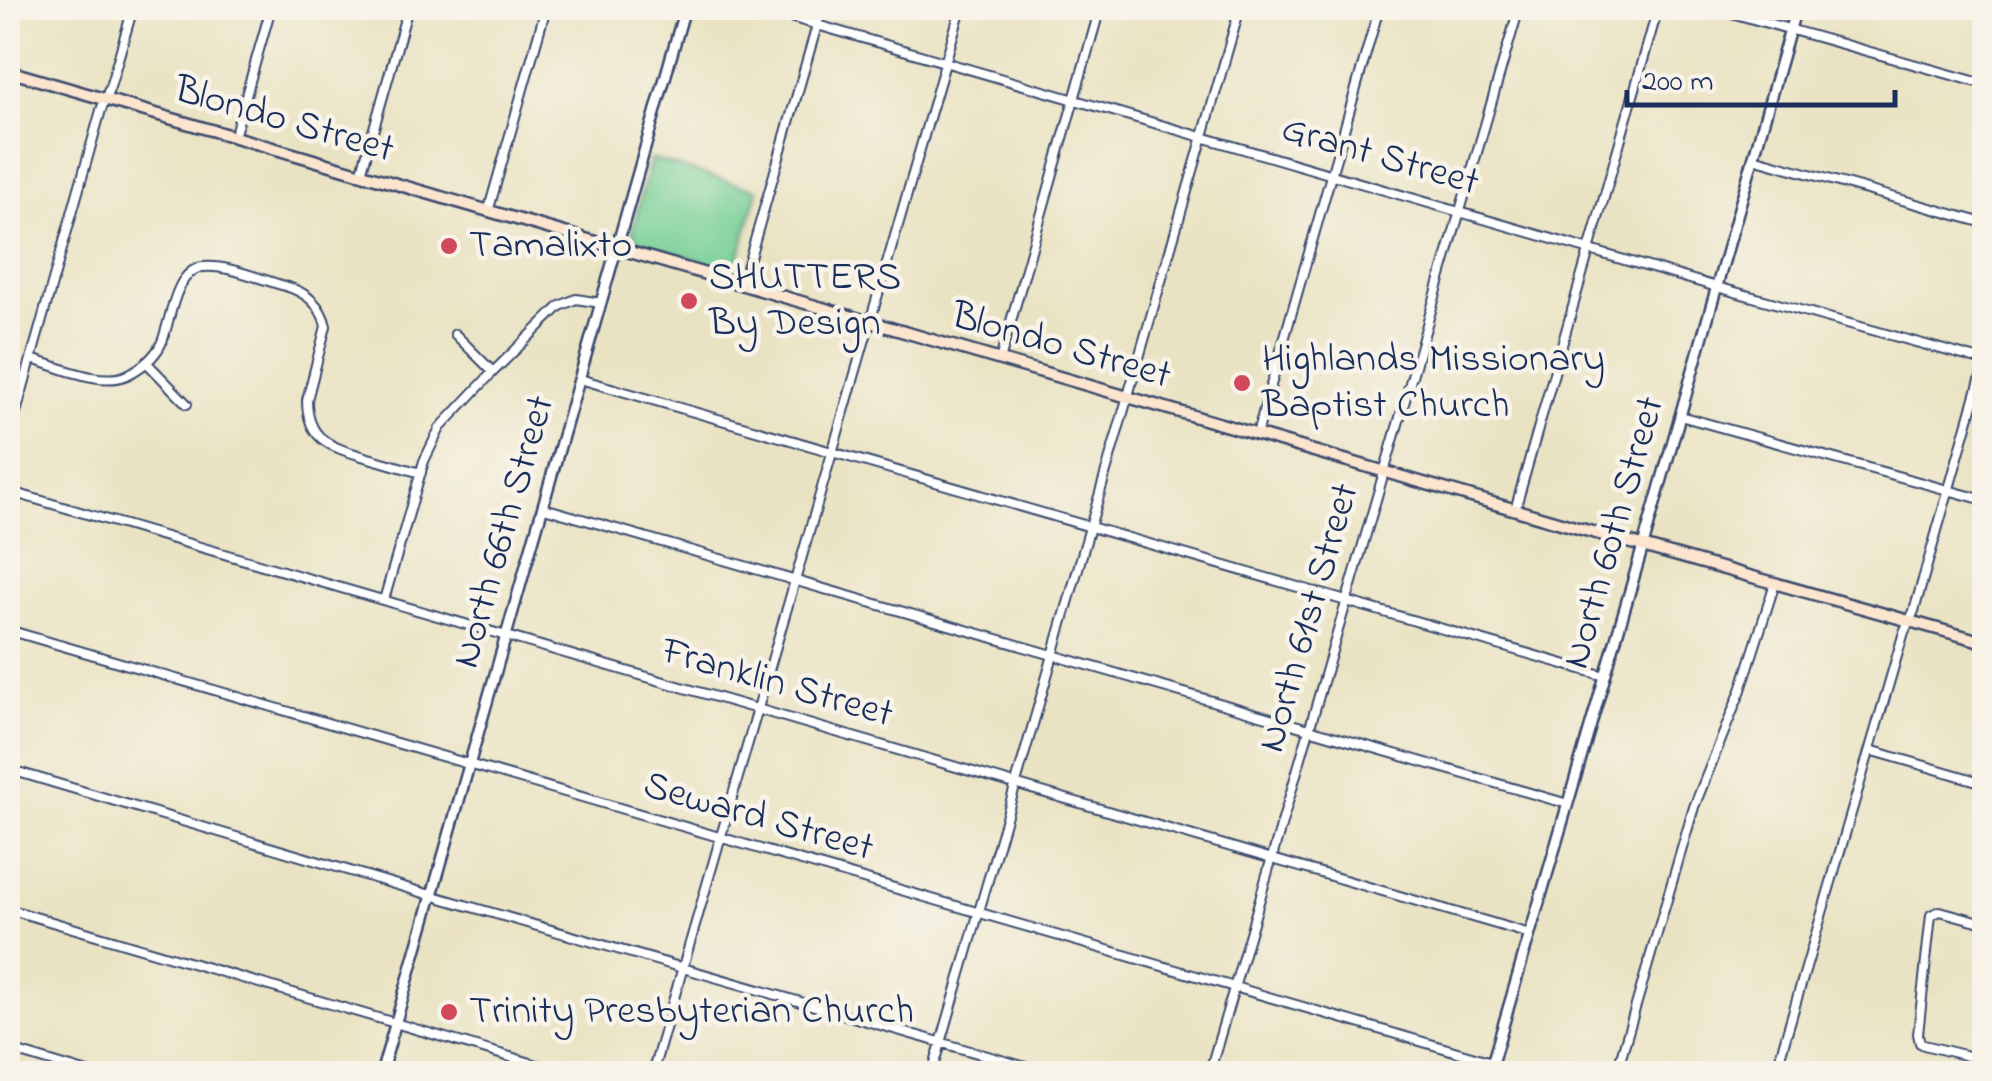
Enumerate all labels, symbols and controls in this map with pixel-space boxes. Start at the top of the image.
scale bar [1627,45,1894,107]
street label: Blondo Street [166,61,401,180]
text: 200 m [1642,61,1714,105]
street label: Grant Street [1274,101,1486,213]
place label: Tamalixto [469,217,632,276]
marker: Tamalixto [438,235,460,257]
place label: SHUTTERS By Design [708,249,901,354]
street label: Blondo Street [943,287,1178,406]
marker: SHUTTERS By Design [678,290,700,312]
place label: Highlands Missionary Baptist Church [1261,331,1605,436]
marker: Highlands Missionary Baptist Church [1231,372,1253,394]
street label: North 66th Street [438,389,572,675]
street label: North 60th Street [1548,390,1682,676]
street label: North 61st Street [1243,476,1377,760]
street label: Franklin Street [653,623,900,745]
street label: Seward Street [636,757,880,879]
place label: Trinity Presbyterian Church [469,983,914,1042]
marker: Trinity Presbyterian Church [438,1001,460,1023]

